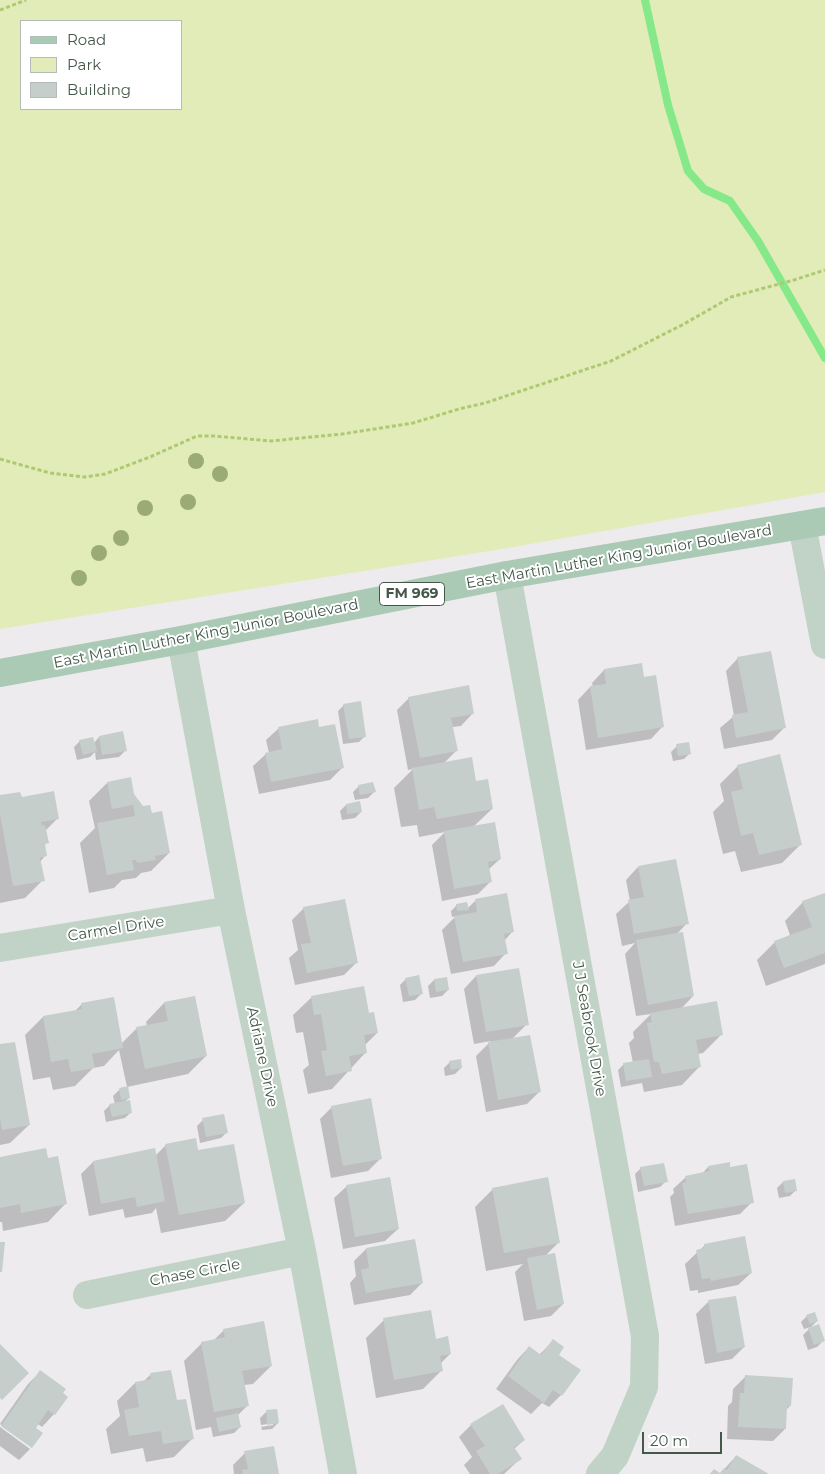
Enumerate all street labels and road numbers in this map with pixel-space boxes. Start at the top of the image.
street label: East Martin Luther King Junior Boulevard [465,521,773,593]
road number: FM 969 [380,582,444,606]
street label: East Martin Luther King Junior Boulevard [52,596,360,672]
street label: Carmel Drive [66,912,166,946]
street label: J J Seabrook Drive [568,960,610,1098]
street label: Adriane Drive [243,1005,281,1109]
street label: Chase Circle [148,1255,242,1291]

